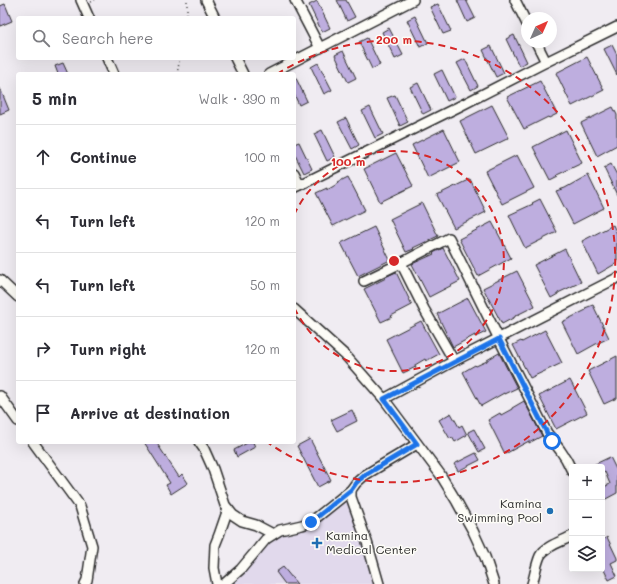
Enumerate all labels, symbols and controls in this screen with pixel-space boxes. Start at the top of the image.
north arrow [521,12,557,48]
search box [16,16,296,60]
icon: search [30,27,52,49]
text: Search here [62,28,153,48]
text: 200 m [376,31,412,47]
text: 5 min [32,87,77,109]
text: Walk · 390 m [198,90,280,107]
icon: ahead [32,146,54,168]
text: Continue [70,147,137,167]
text: 100 m [244,148,280,165]
text: 100 m [331,153,365,169]
icon: left [32,210,54,232]
text: Turn left [70,211,135,231]
text: 120 m [244,212,280,229]
centre of rings [387,254,401,268]
icon: left [32,274,54,296]
text: Turn left [70,275,135,295]
text: 50 m [250,276,280,293]
icon: right [32,338,54,360]
text: Turn right [70,339,147,359]
text: 120 m [244,340,280,357]
icon: arrive [32,402,54,424]
text: Arrive at destination [70,403,230,423]
route start [543,432,561,450]
map controls [569,464,605,572]
button: + [569,464,605,500]
place label: Kamina Swimming Pool [457,495,542,525]
button: − [569,500,605,536]
marker: Kamina Swimming Pool [545,506,555,516]
route end [302,513,320,531]
place label: Kamina Medical Center [326,527,417,557]
button: layers [569,536,605,572]
marker: Kamina Medical Center [311,537,323,549]

